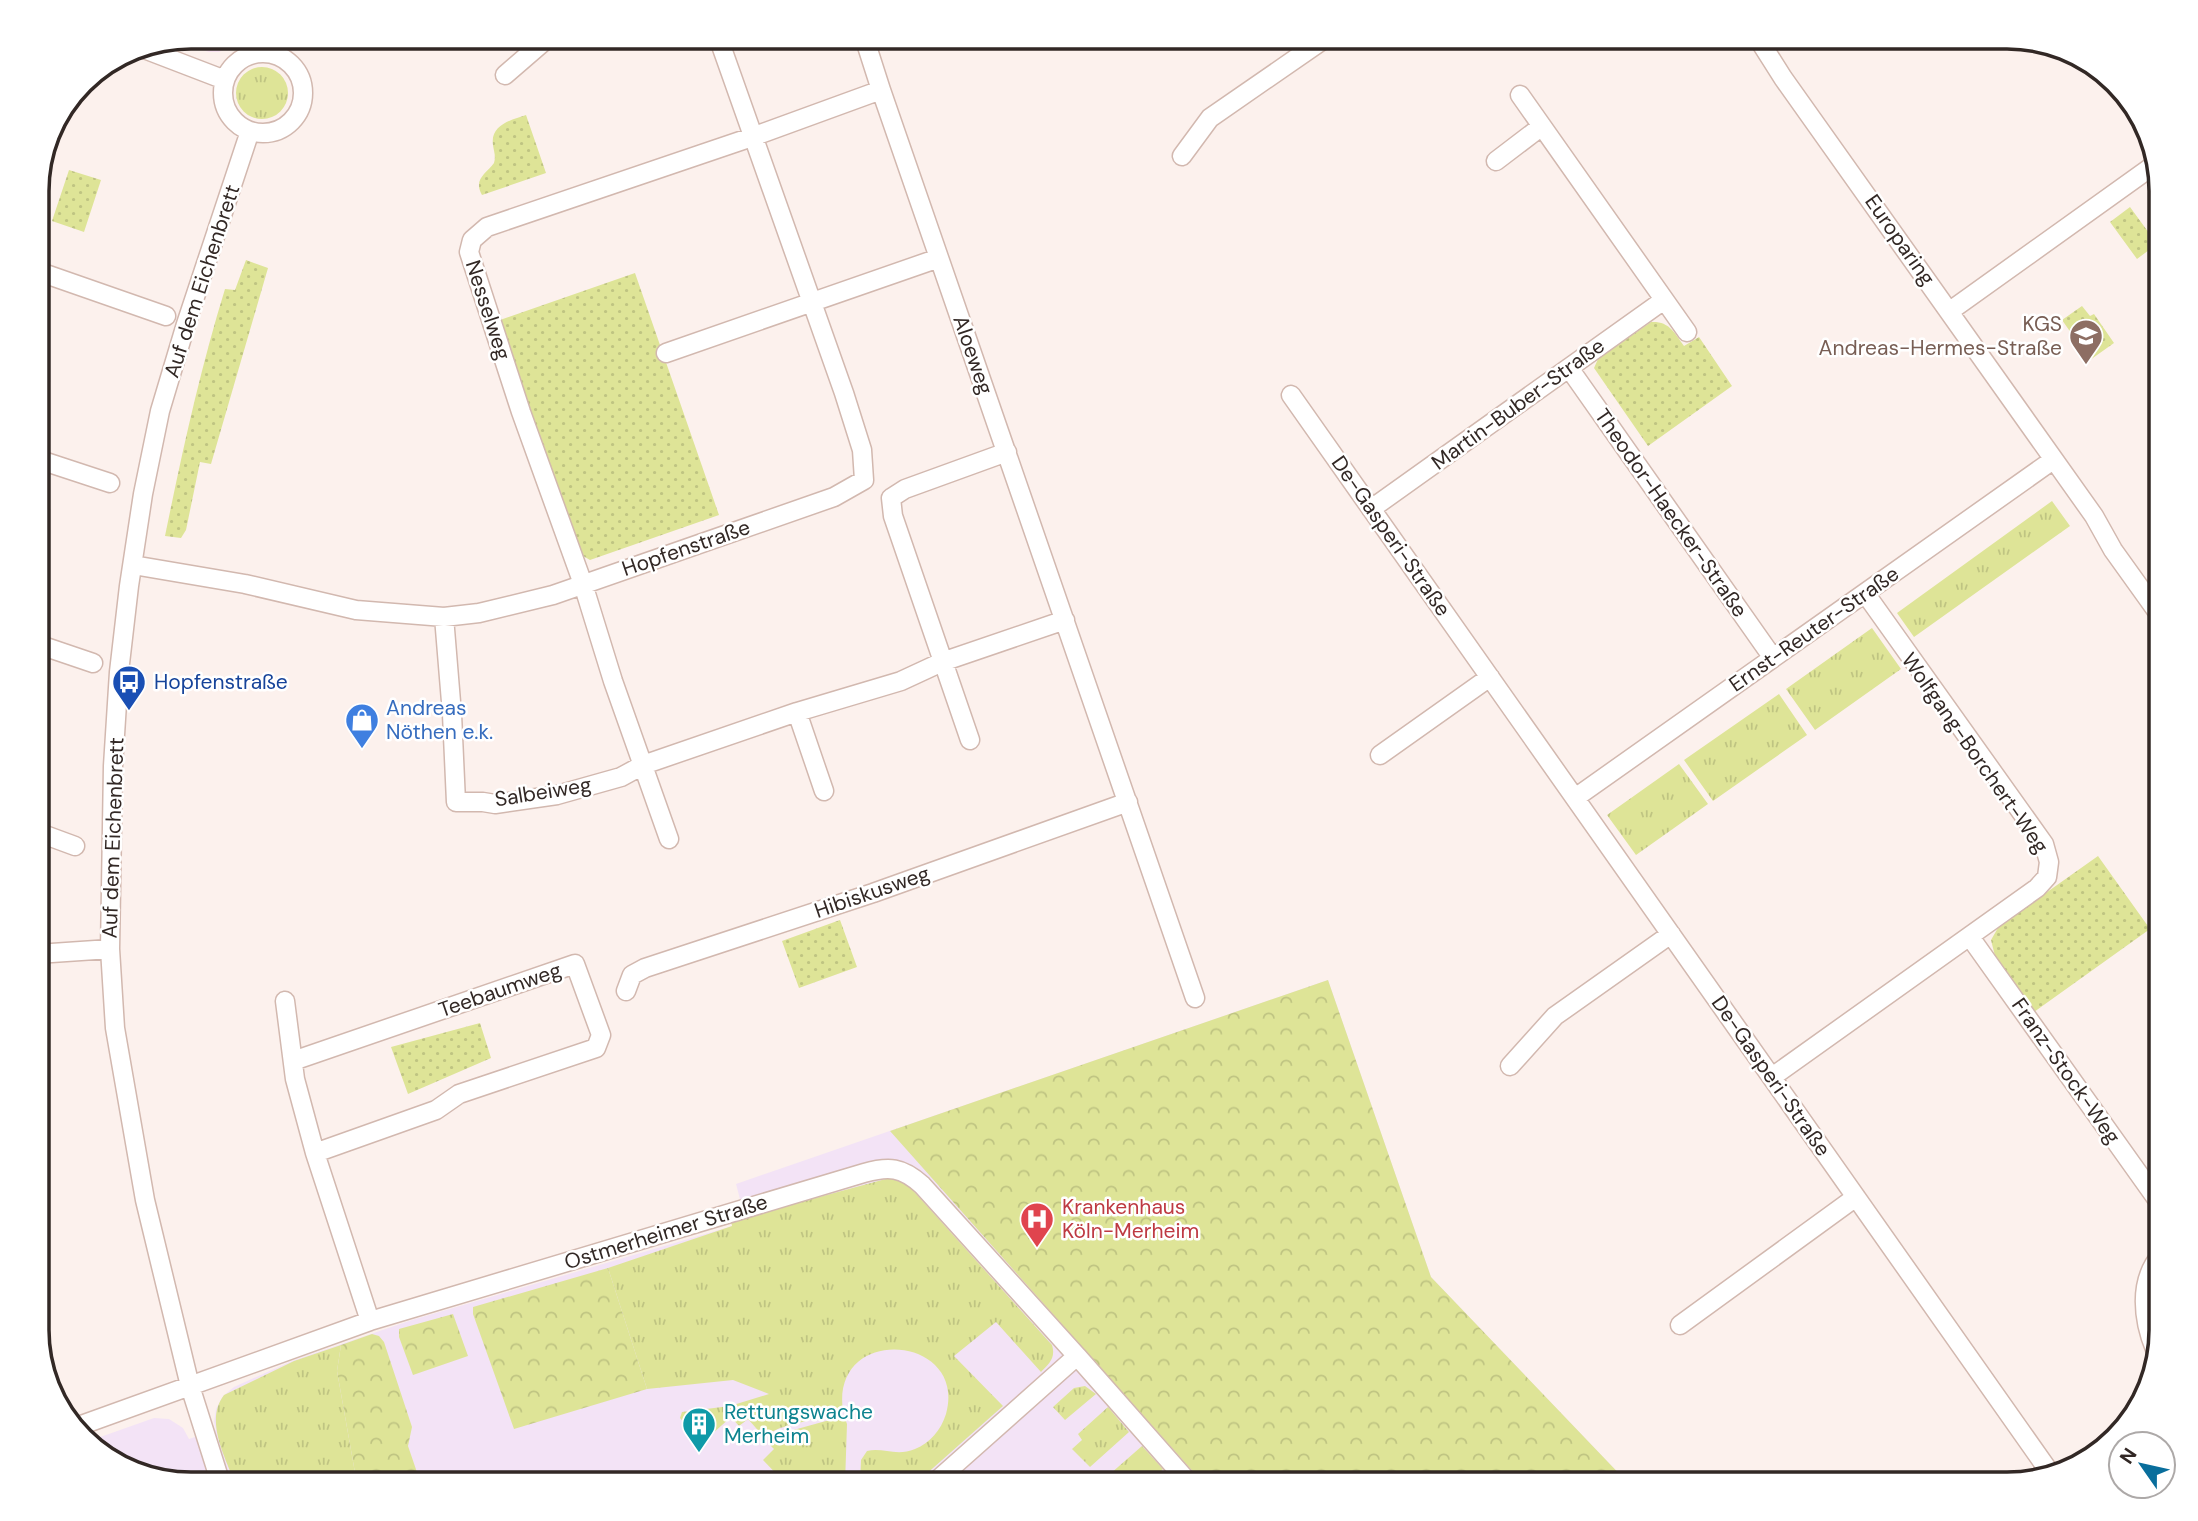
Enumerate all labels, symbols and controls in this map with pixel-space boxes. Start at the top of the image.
street label: Auf dem Eichenbrett [158,181,246,381]
street label: Europaring [1858,189,1942,291]
street label: Nesselweg [459,257,517,364]
place label: KGS Andreas-Hermes-Straße [1819,310,2062,362]
street label: Aloeweg [946,312,1000,398]
school or university icon: KGS Andreas-Hermes-Straße [2067,317,2105,366]
street label: Martin-Buber-Straße [1426,332,1610,476]
street label: Theodor-Haecker-Straße [1588,403,1754,623]
street label: De-Gasperi-Straße [1325,450,1457,622]
street label: Hopfenstraße [618,513,754,583]
street label: Ernst-Reuter-Straße [1724,560,1905,698]
street label: Wolfgang-Borchert-Weg [1895,647,2055,859]
bus stop icon: Hopfenstraße [110,663,148,712]
place label: Hopfenstraße [154,668,288,696]
place label: Andreas Nöthen e.k. [386,694,493,746]
shop icon: Andreas Nöthen e.k. [343,701,381,750]
street label: Auf dem Eichenbrett [95,737,131,939]
street label: Salbeiweg [493,770,594,813]
street label: Hibiskusweg [811,859,934,925]
street label: Teebaumweg [435,956,565,1024]
street label: De-Gasperi-Straße [1705,990,1837,1162]
street label: Franz-Stock-Weg [2005,993,2127,1150]
street label: Ostmerheimer Straße [561,1188,771,1276]
place label: Krankenhaus Köln-Merheim [1062,1193,1199,1245]
hospital icon: Krankenhaus Köln-Merheim [1018,1200,1056,1249]
place label: Rettungswache Merheim [724,1398,873,1450]
building icon: Rettungswache Merheim [680,1405,718,1454]
north arrow [2107,1430,2177,1500]
text: N [2114,1443,2143,1469]

